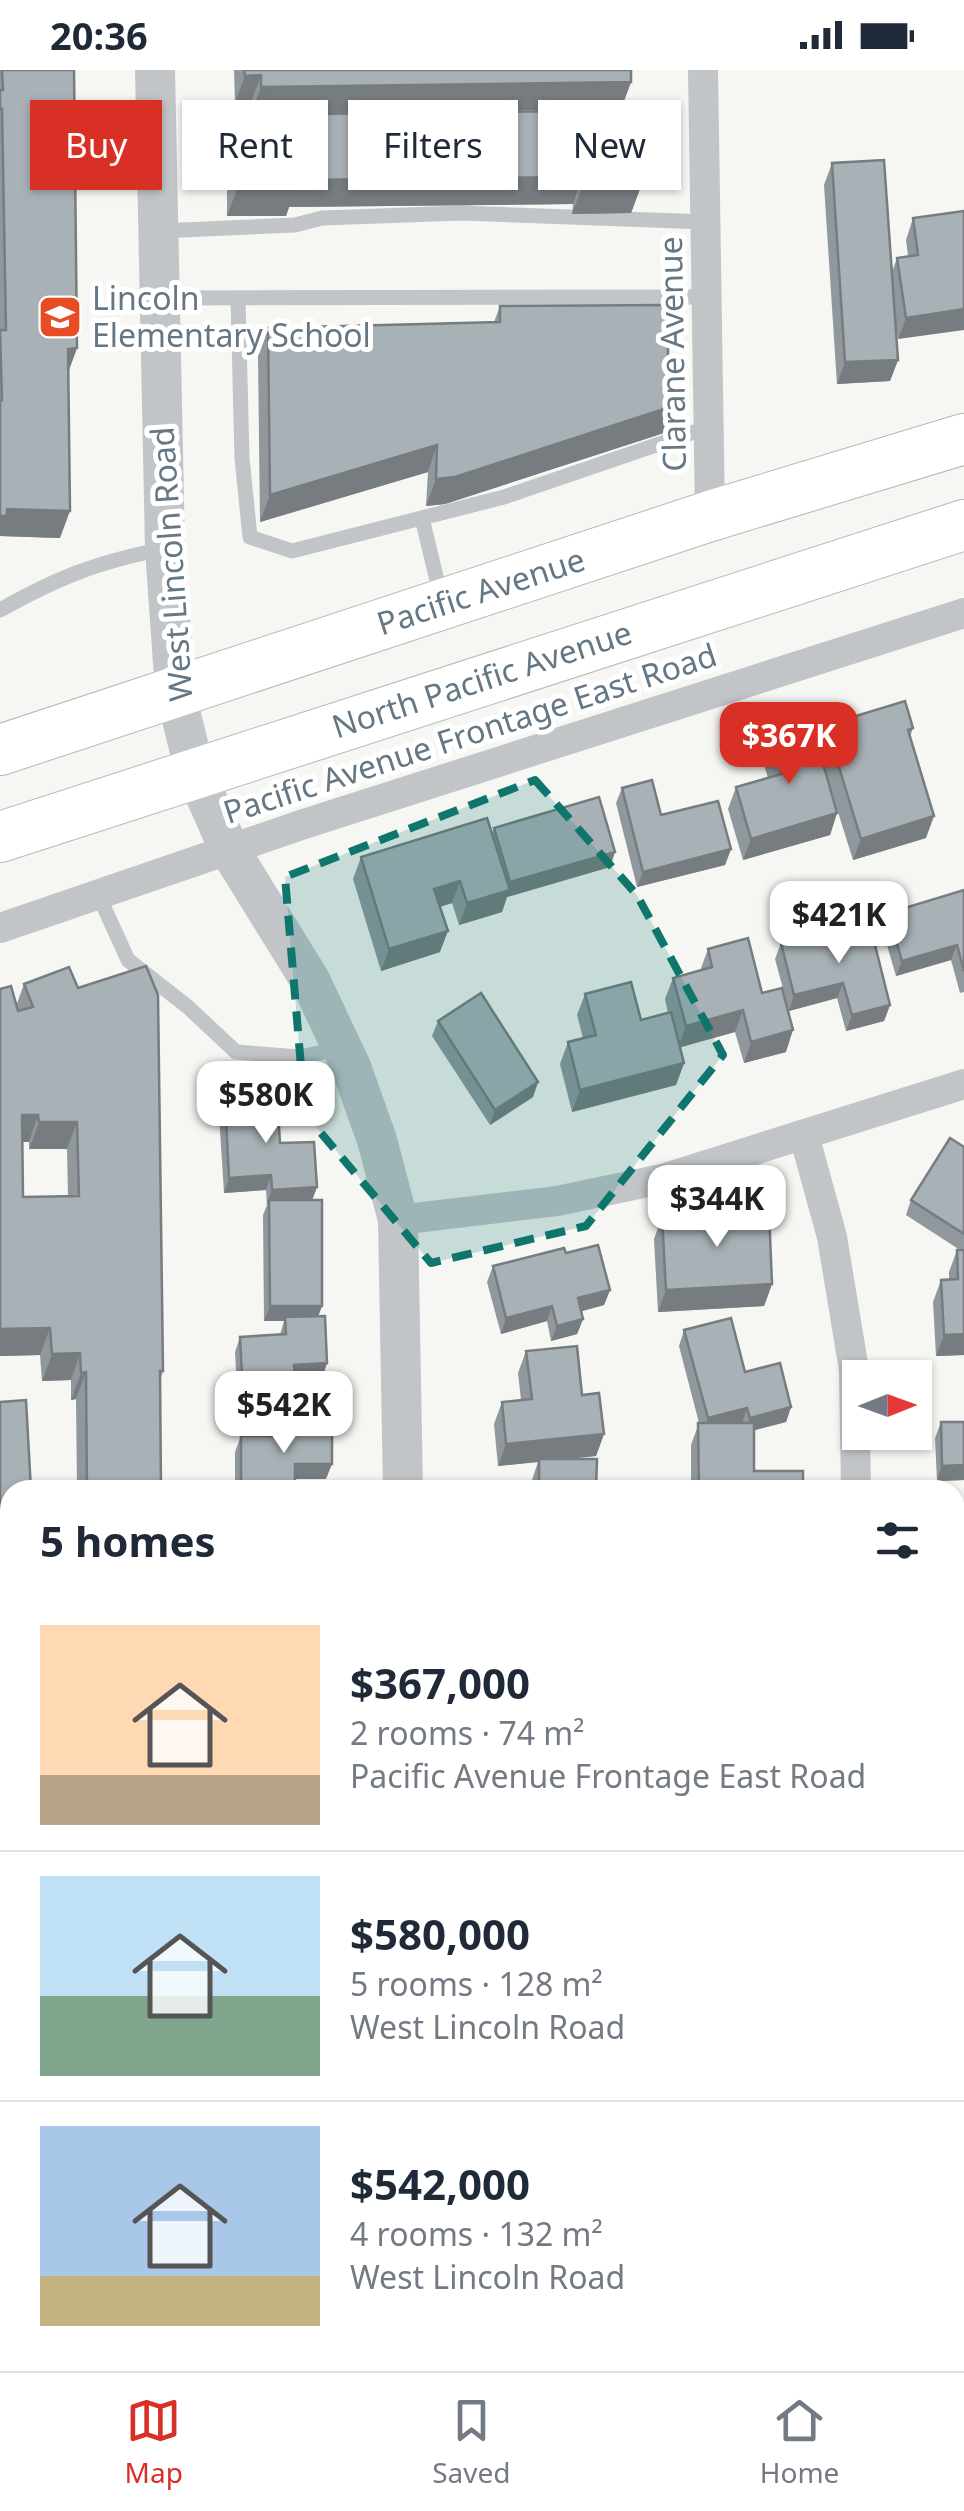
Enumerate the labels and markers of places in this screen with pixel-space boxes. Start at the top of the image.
place label: Lincoln Elementary School [92,276,371,356]
school or university icon: Lincoln Elementary School [37,294,83,340]
pin: $367K [719,702,859,787]
pin: $421K [769,881,909,966]
pin: $580K [196,1061,336,1146]
pin: $344K [647,1165,787,1250]
pin: $542K [214,1371,354,1456]

